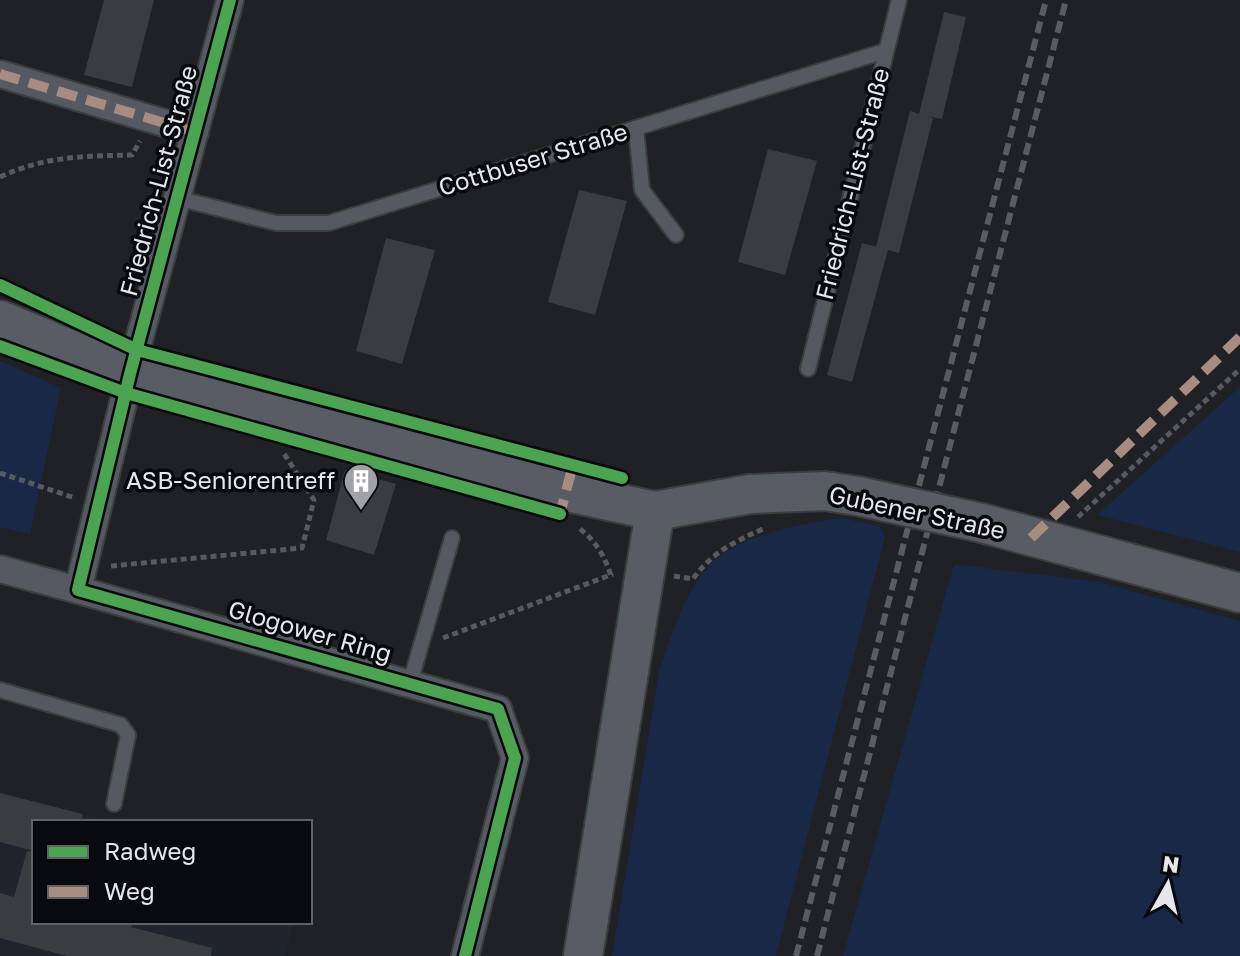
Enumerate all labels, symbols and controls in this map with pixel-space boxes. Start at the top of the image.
street label: Friedrich-List-Straße [113,62,202,299]
street label: Friedrich-List-Straße [809,65,894,302]
street label: Cottbuser Straße [435,116,631,201]
building icon: ASB-Seniorentreff [342,462,380,512]
place label: ASB-Seniorentreff [126,465,335,494]
street label: Gubener Straße [827,479,1008,544]
street label: Glogower Ring [225,593,395,668]
legend [32,820,312,924]
text: Radweg [104,836,196,865]
north arrow [1128,844,1208,924]
text: N [1161,849,1181,878]
text: Weg [104,876,155,905]

